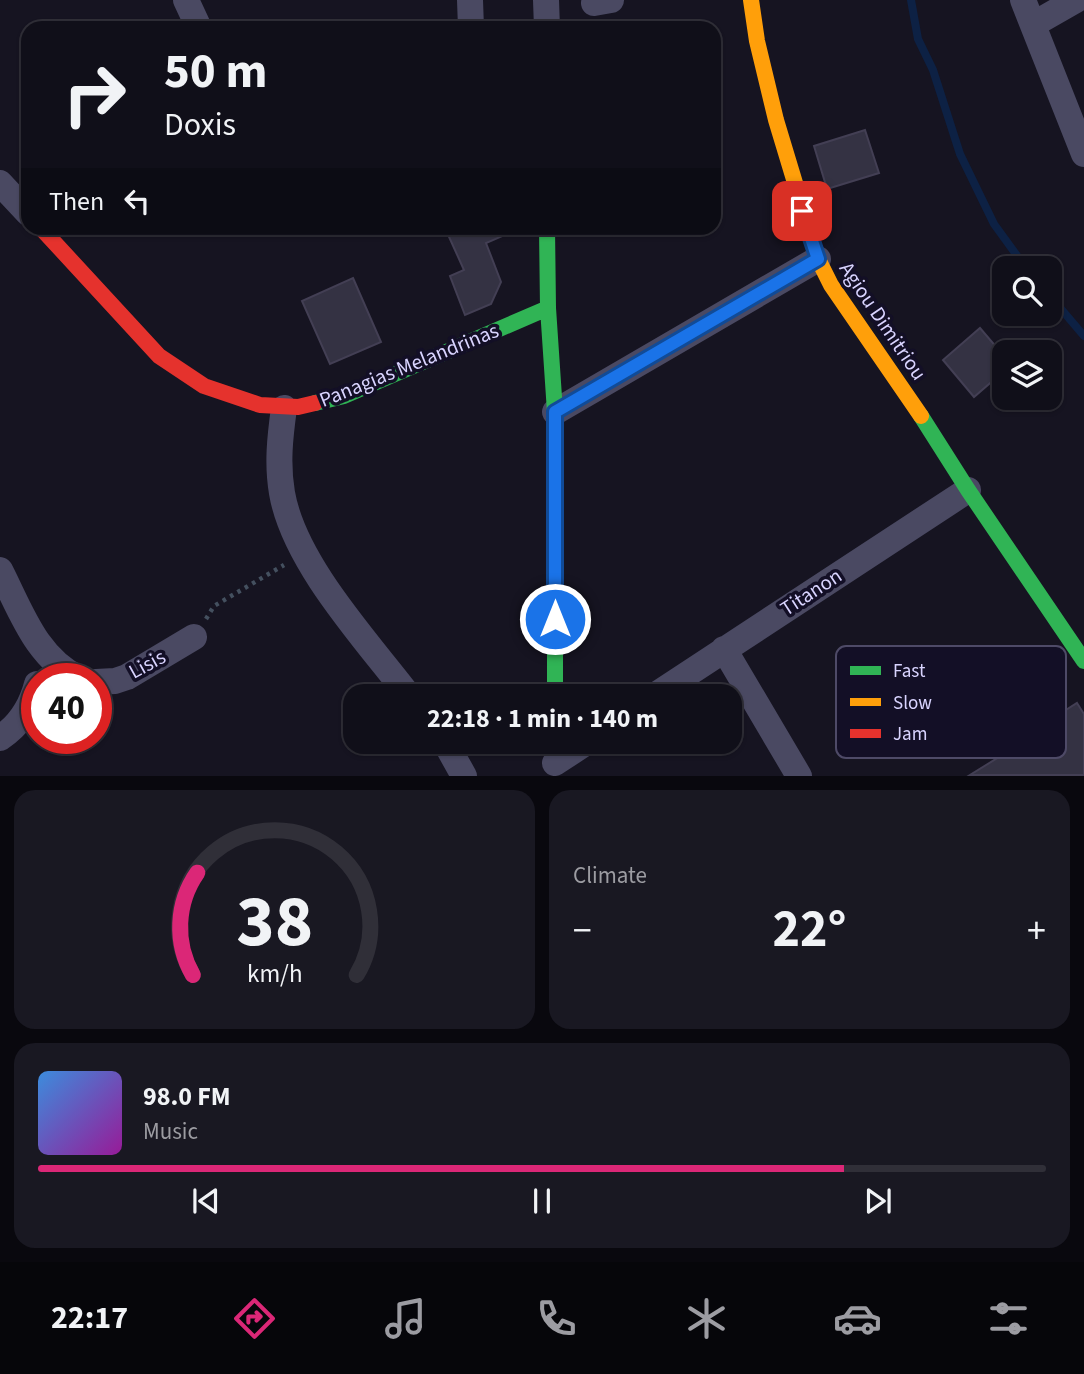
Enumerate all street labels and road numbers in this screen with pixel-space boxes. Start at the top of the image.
street label: Agiou Dimitriou [832,256,934,386]
street label: Panagias Melandrinas [315,315,503,415]
street label: Titanon [774,561,848,623]
street label: Lisis [123,642,171,686]

